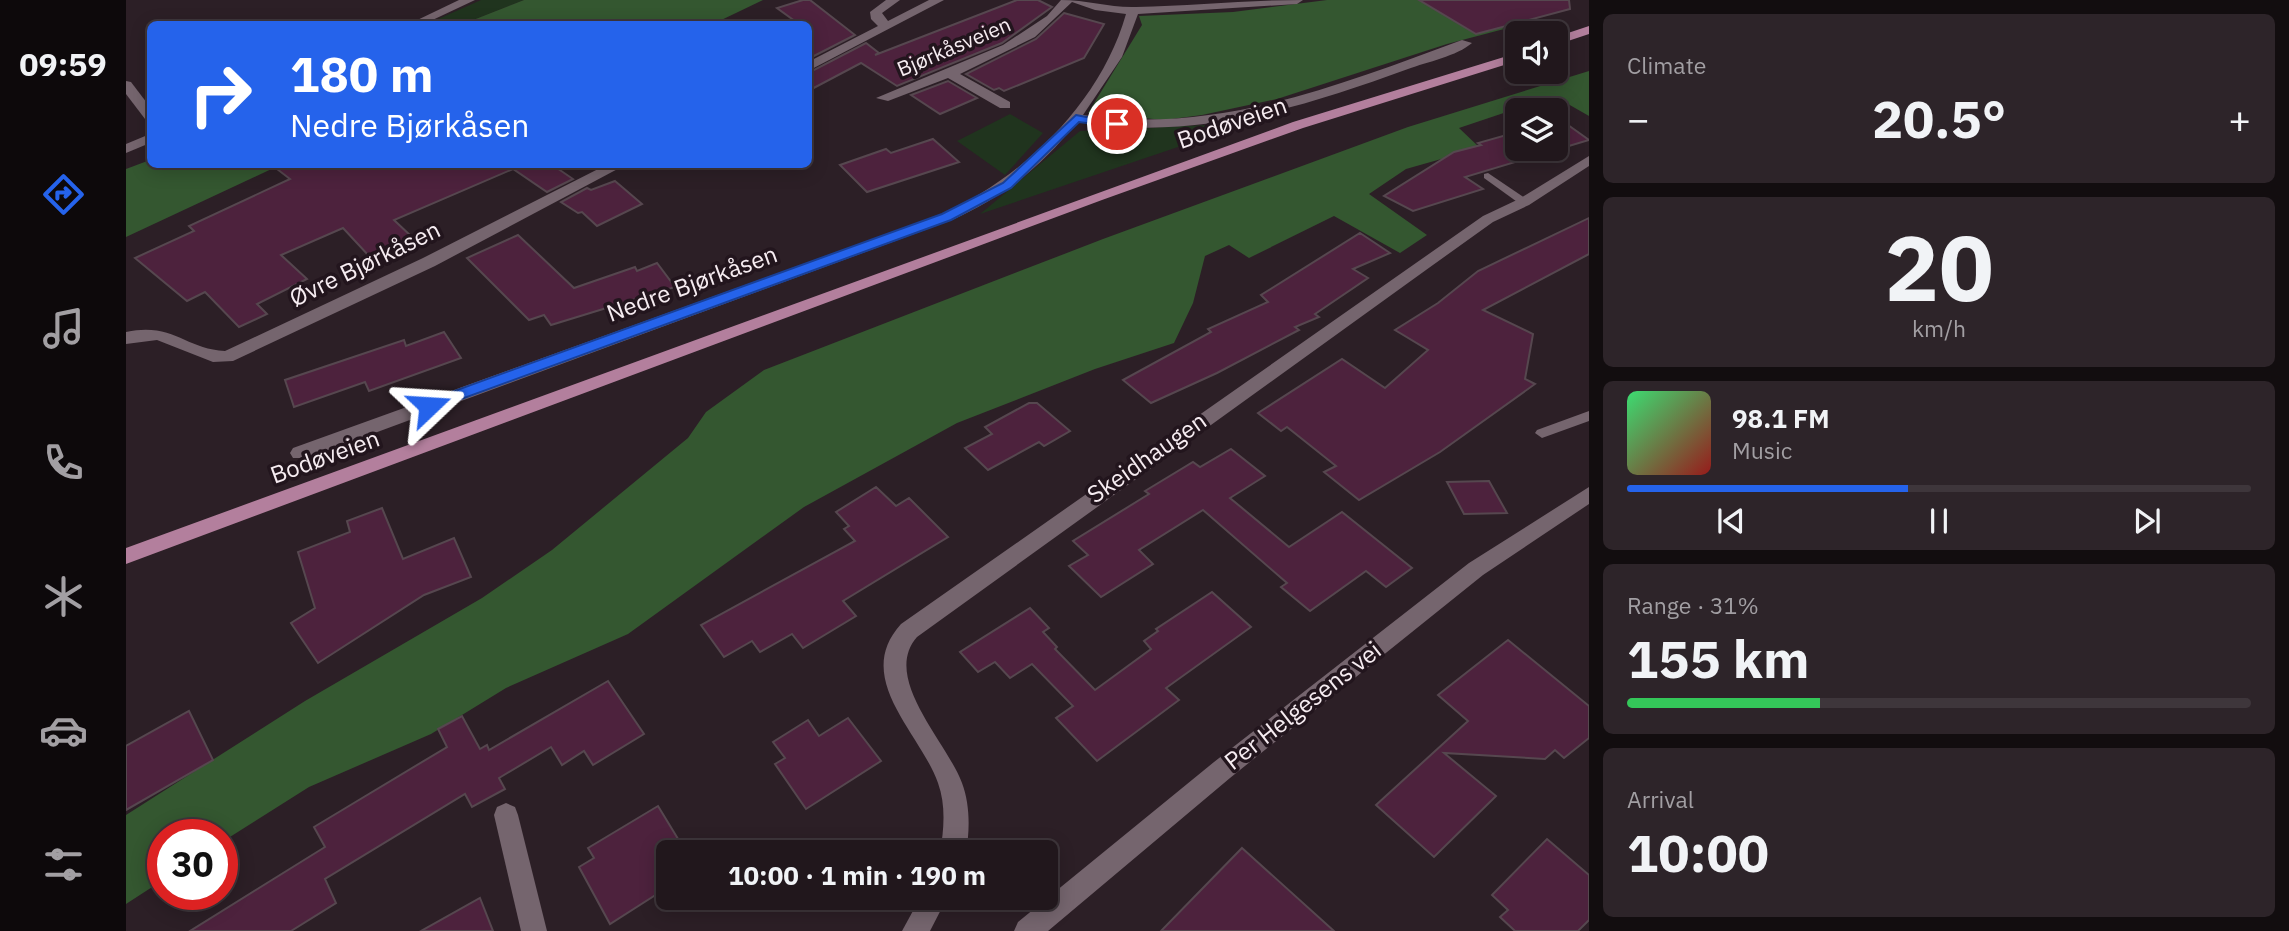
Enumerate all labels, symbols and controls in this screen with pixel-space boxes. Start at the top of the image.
street label: Bjørkåsveien [892,10,1015,83]
map controls [1505,21,1568,161]
button: sound [1505,21,1568,84]
text: 180 m [290,42,434,105]
text: 09:59 [19,43,107,85]
icon: right [175,49,266,140]
text: Climate [1627,50,1706,80]
text: 20.5° [1872,85,2006,152]
street label: Bodøveien [1173,88,1291,156]
pin [1087,94,1147,154]
text: − [1627,94,1650,143]
text: + [2228,94,2251,143]
button: layers [1505,98,1568,161]
text: Nedre Bjørkåsen [290,104,529,146]
icon: arrive [1098,105,1136,143]
icon: directions [39,170,88,219]
text: 20 [1884,208,1994,326]
street label: Øvre Bjørkåsen [284,213,445,313]
street label: Nedre Bjørkåsen [602,237,781,329]
icon: music [39,304,88,353]
text: km/h [1912,313,1966,343]
position arrow [392,369,466,443]
text: 98.1 FM [1732,401,1830,435]
street label: Skeidhaugen [1080,404,1212,510]
street label: Bodøveien [266,422,384,491]
text: Music [1732,435,1792,465]
icon: phone [39,438,88,487]
icon: previous [1712,502,1750,540]
icon: pause [1920,502,1958,540]
icon: next [2128,502,2166,540]
icon: climate [39,572,88,621]
text: Range · 31% [1627,590,1759,620]
text: 155 km [1627,625,1809,692]
street label: Per Helgesens vei [1217,634,1387,777]
icon: car [39,706,88,755]
text: Arrival [1627,784,1694,814]
speed limit sign: 30 [147,819,238,910]
text: 10:00 [1627,819,1769,886]
icon: filters [39,840,88,889]
text: 10:00 · 1 min · 190 m [728,858,986,892]

